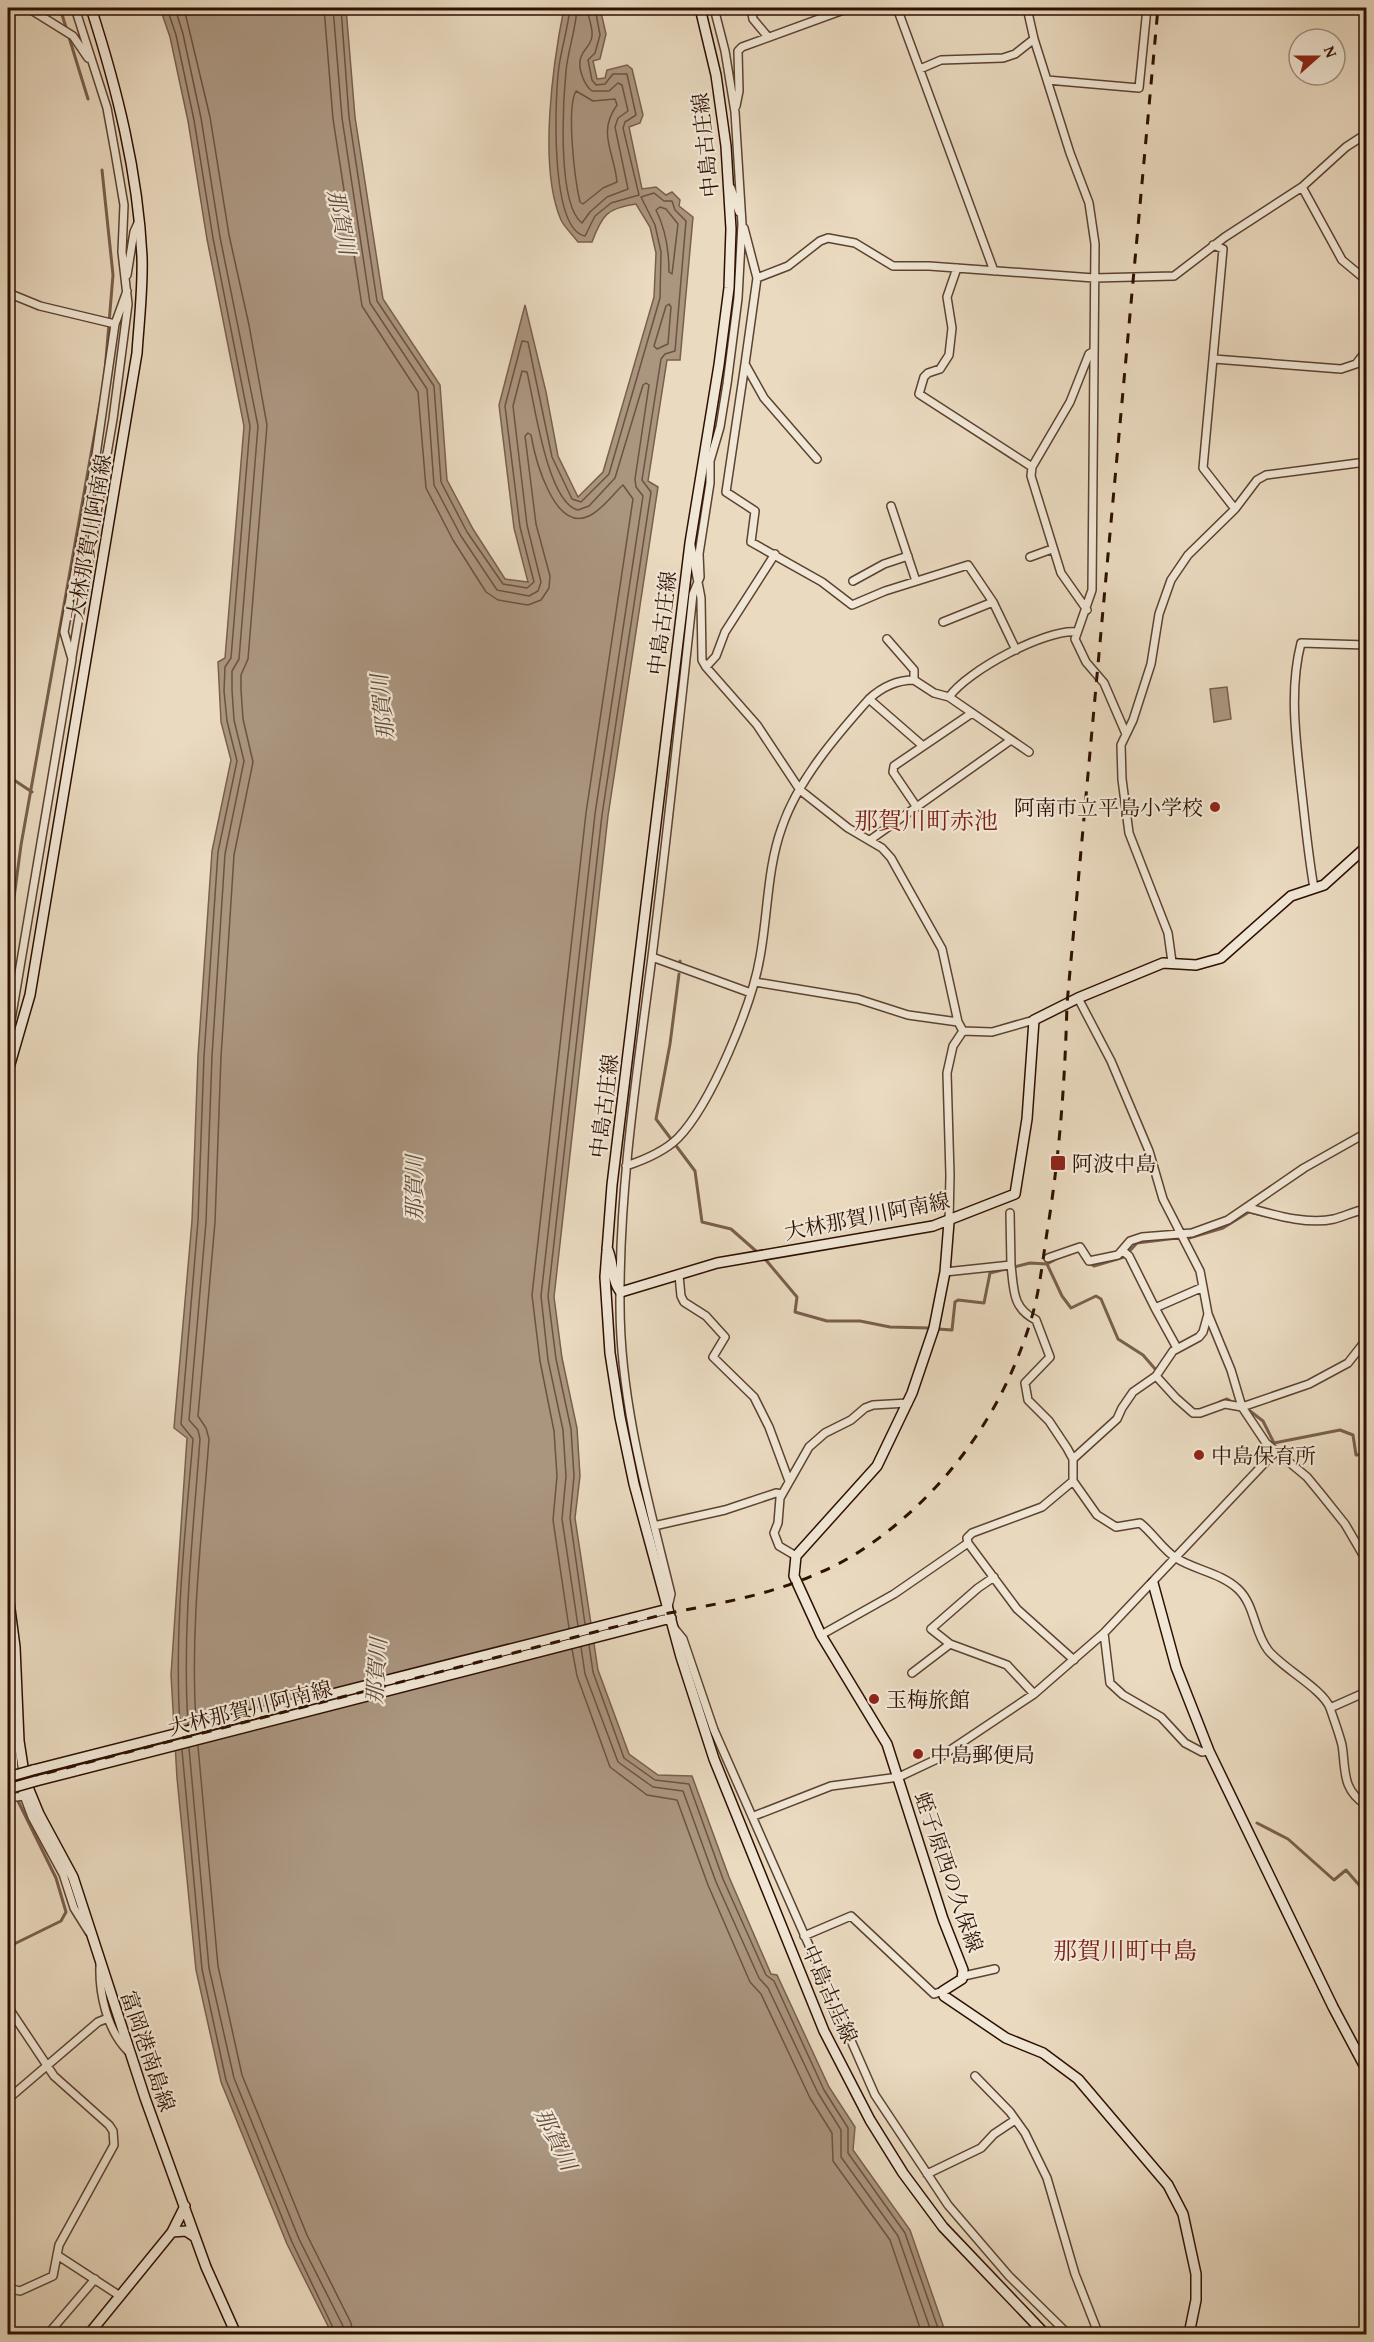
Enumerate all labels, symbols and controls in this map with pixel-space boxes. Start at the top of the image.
north arrow [1287,27,1347,87]
text: N [1318,42,1344,61]
street label: 中島古庄線 [684,91,726,199]
water label: 那賀川 [320,187,364,259]
street label: 大林那賀川阿南線 [59,452,119,622]
street label: 中島古庄線 [640,569,684,677]
water label: 那賀川 [362,671,401,741]
place label: 阿南市立平島小学校 [1014,792,1203,823]
marker: 阿南市立平島小学校 [1208,800,1222,814]
district label: 那賀川町赤池 [854,803,998,838]
street label: 中島古庄線 [582,1052,626,1160]
place label: 阿波中島 [1072,1148,1156,1179]
water label: 那賀川 [398,1153,430,1221]
marker: 阿波中島 [1049,1154,1067,1172]
street label: 大林那賀川阿南線 [782,1185,952,1247]
place label: 中島保育所 [1211,1440,1316,1471]
marker: 中島保育所 [1192,1448,1206,1462]
water label: 那賀川 [358,1635,394,1705]
street label: 大林那賀川阿南線 [165,1673,335,1743]
place label: 玉梅旅館 [886,1684,970,1715]
marker: 玉梅旅館 [867,1692,881,1706]
place label: 中島郵便局 [930,1739,1035,1770]
marker: 中島郵便局 [911,1747,925,1761]
street label: 蛭子原西の久保線 [907,1788,991,1956]
district label: 那賀川町中島 [1053,1933,1197,1968]
street label: 中島古庄線 [794,1940,866,2048]
street label: 富岡港南島線 [113,1986,183,2116]
water label: 那賀川 [527,2102,586,2177]

